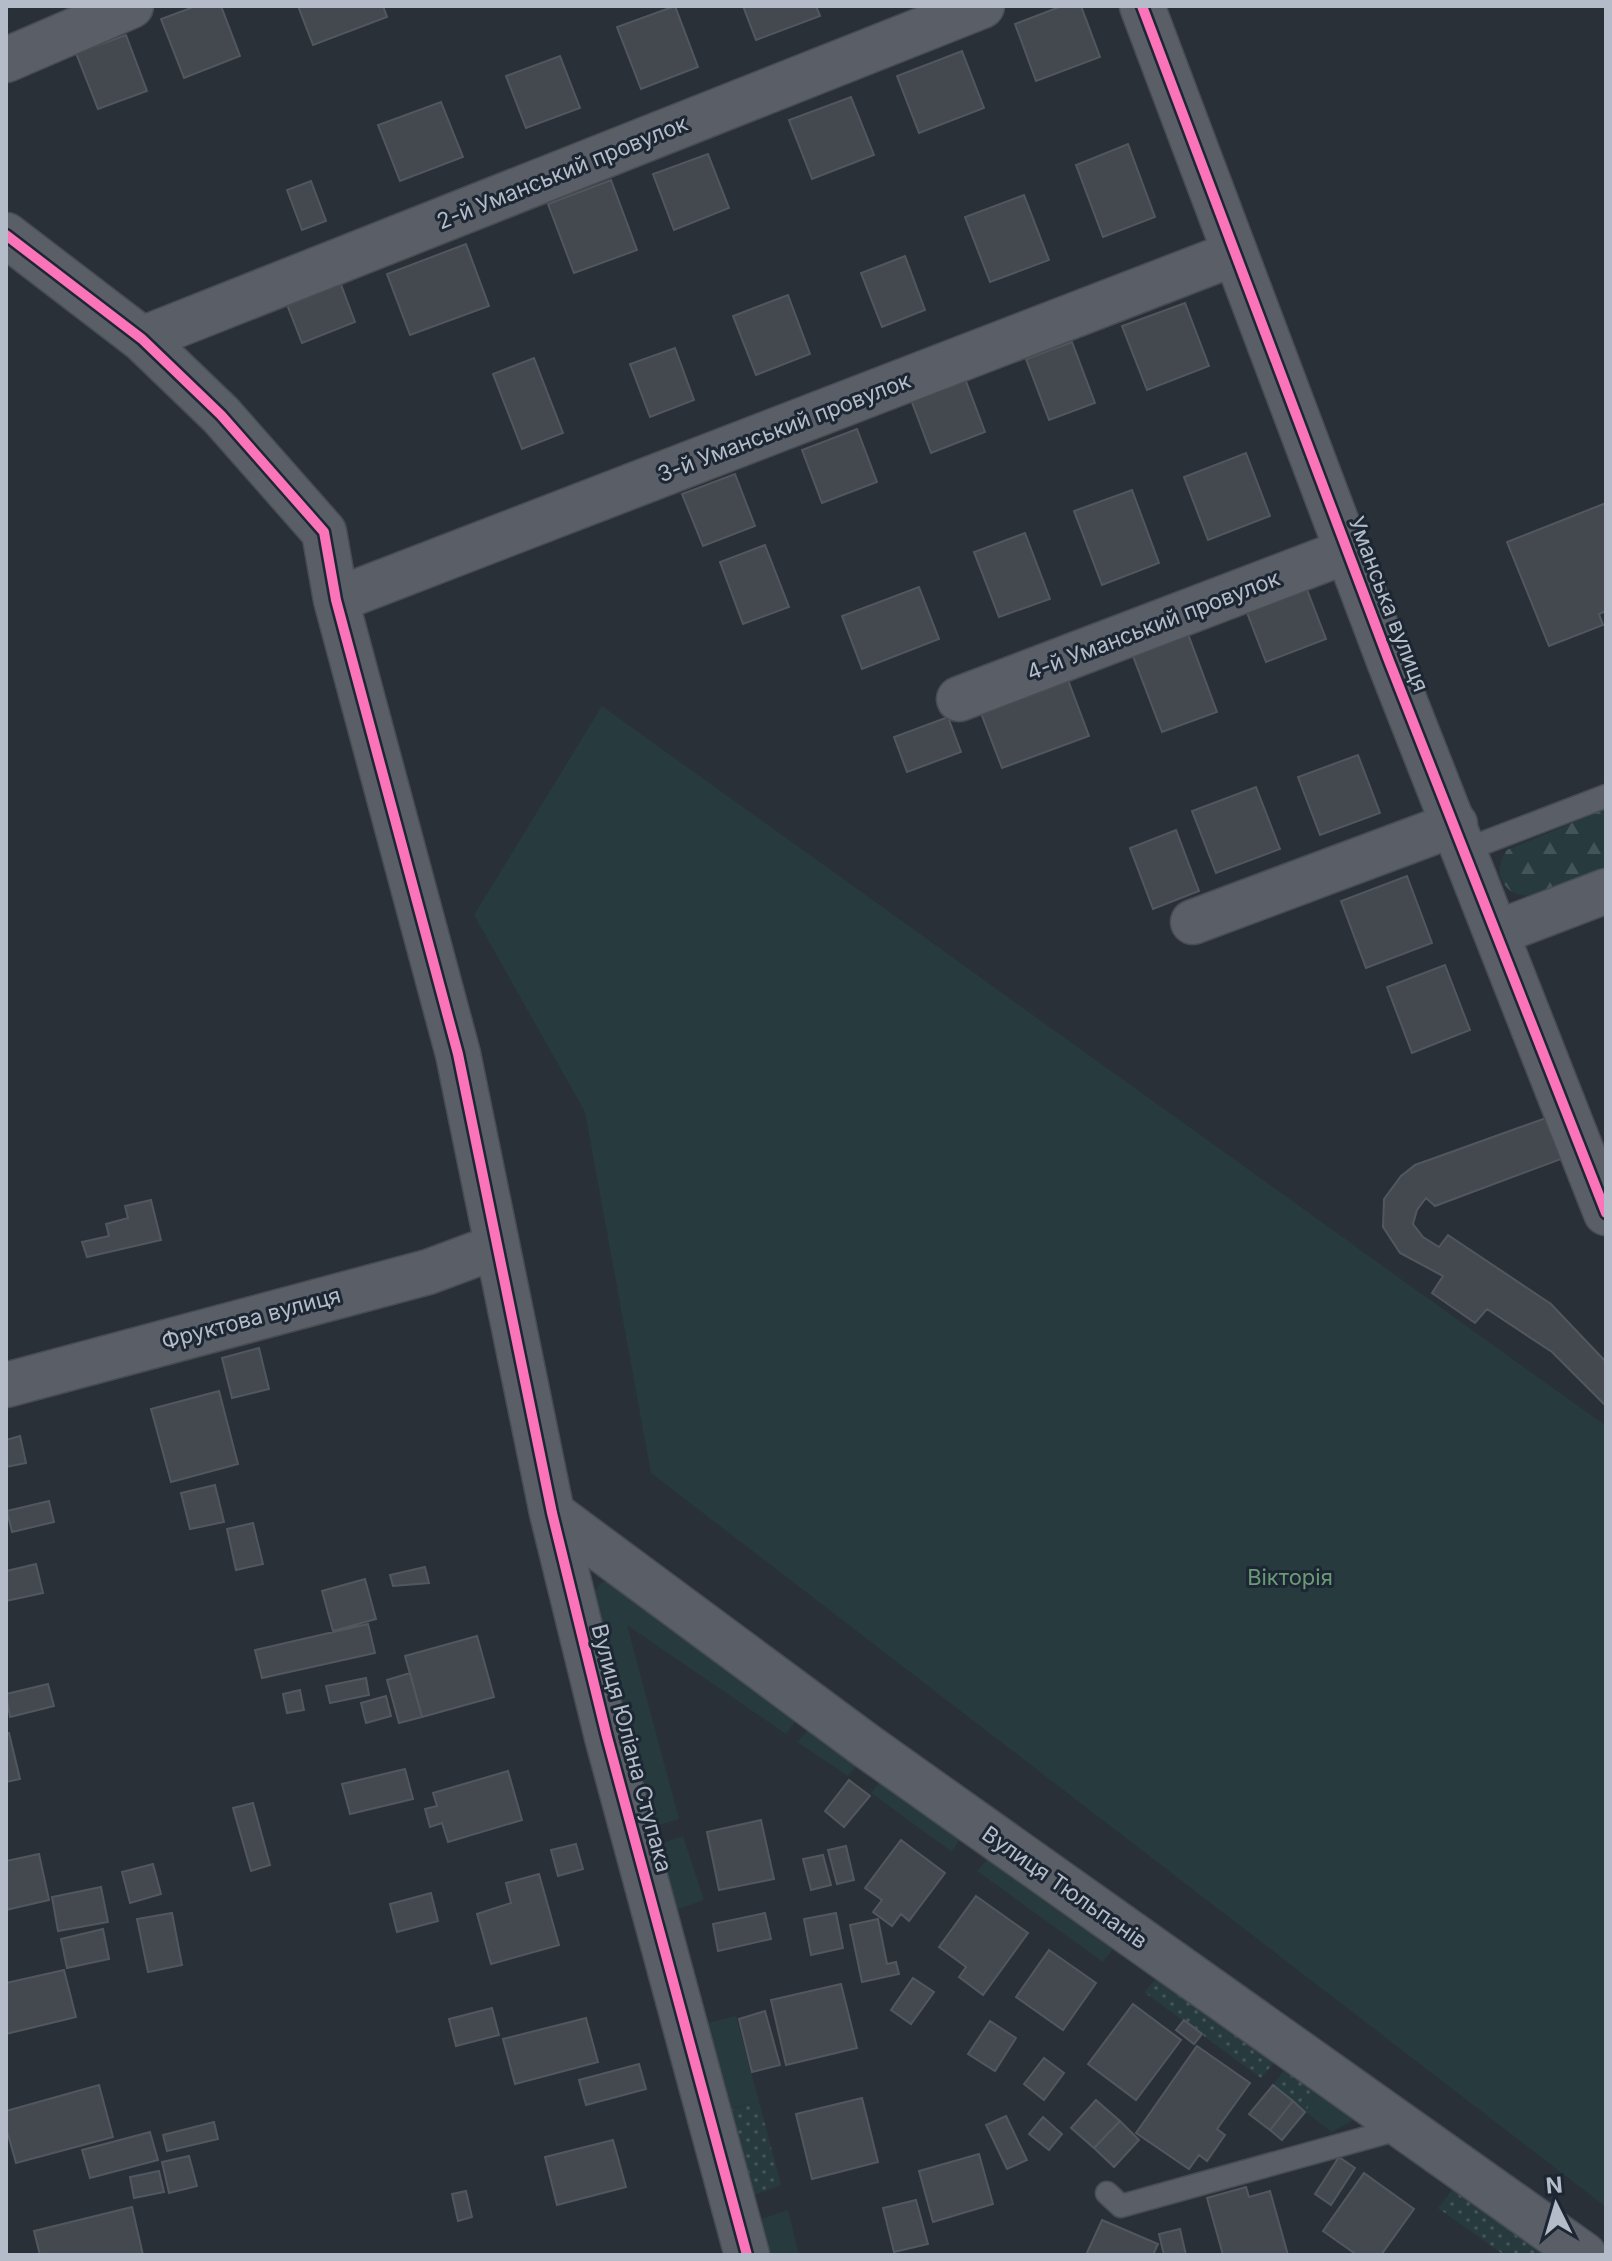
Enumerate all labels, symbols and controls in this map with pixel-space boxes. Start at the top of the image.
street label: 2-й Уманський провулок [433,110,691,234]
street label: 3-й Уманський провулок [654,367,914,487]
street label: Уманська вулиця [1344,513,1434,695]
street label: 4-й Уманський провулок [1023,565,1283,685]
street label: Фруктова вулиця [159,1282,343,1354]
park label: Вікторія [1247,1564,1333,1590]
street label: Вулиця Юліана Ступака [586,1621,678,1875]
street label: Вулиця Тюльпанів [977,1820,1153,1954]
north arrow [1516,2165,1596,2245]
text: N [1545,2171,1564,2199]

